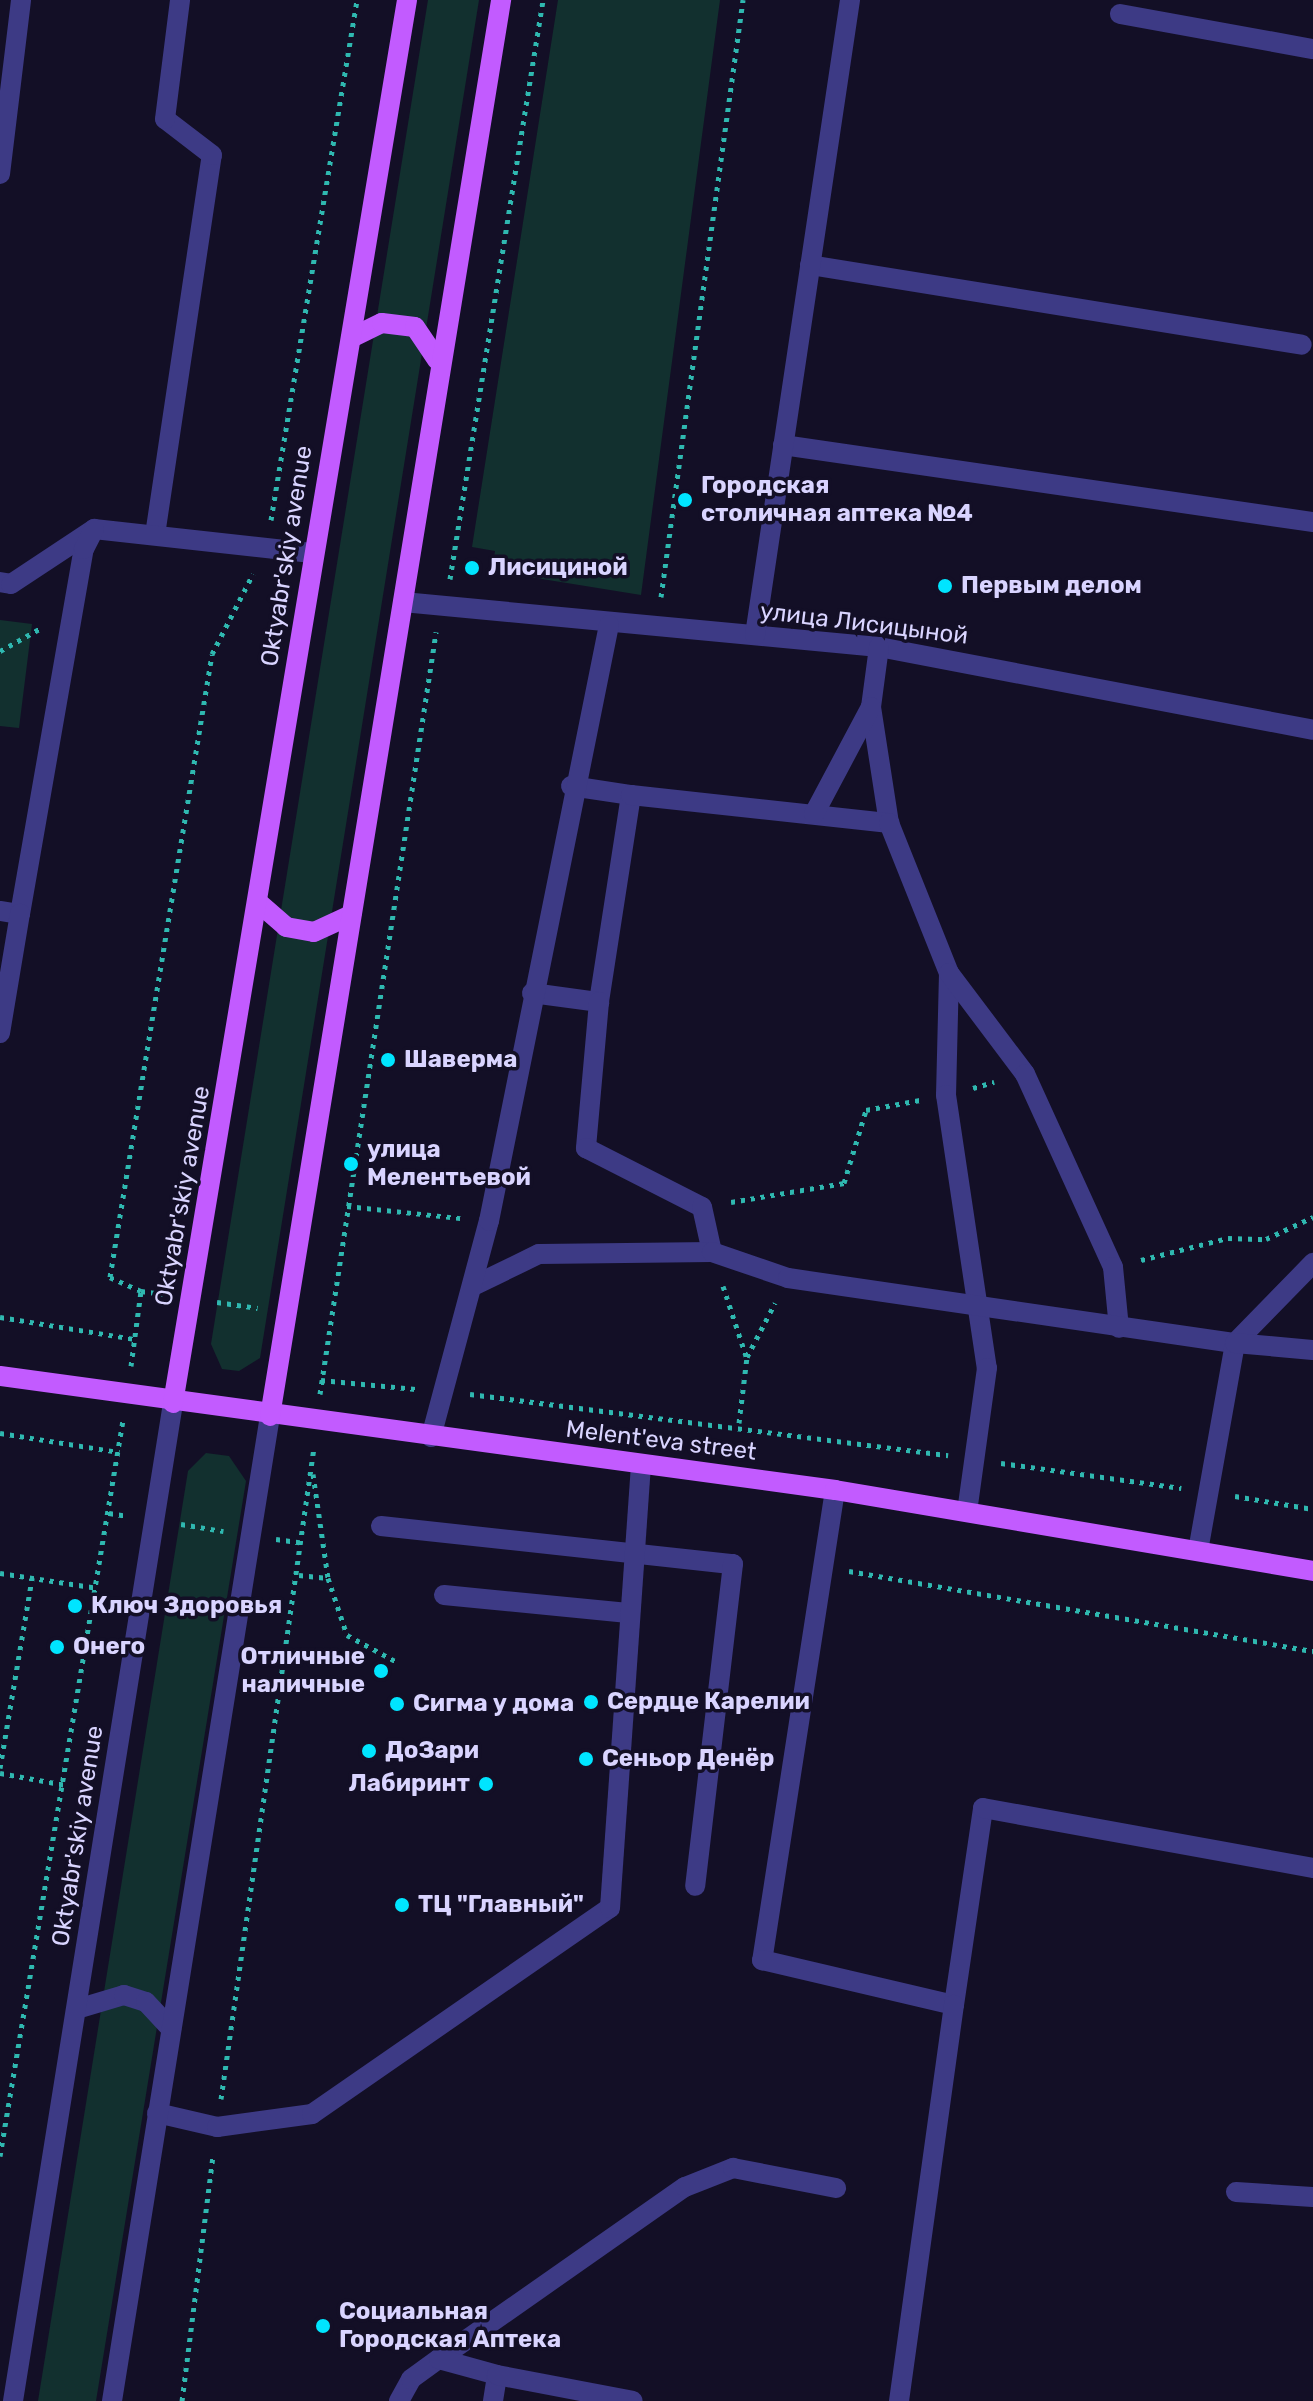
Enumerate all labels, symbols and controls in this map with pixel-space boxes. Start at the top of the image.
street label: Oktyabr'skiy avenue [255,443,319,669]
place label: Городская столичная аптека №4 [701,472,973,528]
marker: Городская столичная аптека №4 [676,491,694,509]
place label: Лисициной [488,554,627,582]
marker: Лисициной [463,559,481,577]
place label: Первым делом [961,572,1142,600]
marker: Первым делом [936,577,954,595]
street label: улица Лисицыной [758,597,970,651]
place label: Шаверма [404,1046,517,1074]
marker: Шаверма [379,1051,397,1069]
street label: Oktyabr'skiy avenue [149,1083,217,1309]
place label: улица Мелентьевой [367,1136,531,1192]
marker: улица Мелентьевой [342,1155,360,1173]
street label: Melent'eva street [564,1415,758,1467]
place label: Ключ Здоровья [91,1592,282,1620]
marker: Ключ Здоровья [66,1597,84,1615]
place label: Онего [73,1633,145,1661]
marker: Онего [48,1638,66,1656]
place label: Отличные наличные [241,1643,365,1699]
marker: Отличные наличные [372,1662,390,1680]
place label: Сердце Карелии [607,1688,810,1716]
place label: Сигма у дома [413,1690,574,1718]
marker: Сердце Карелии [582,1693,600,1711]
marker: Сигма у дома [388,1695,406,1713]
street label: Oktyabr'skiy avenue [46,1723,110,1949]
place label: ДоЗари [385,1737,479,1765]
marker: ДоЗари [360,1742,378,1760]
place label: Сеньор Денёр [602,1745,774,1773]
marker: Сеньор Денёр [577,1750,595,1768]
place label: Лабиринт [349,1770,470,1798]
marker: Лабиринт [477,1775,495,1793]
place label: ТЦ "Главный" [418,1891,584,1919]
marker: ТЦ "Главный" [393,1896,411,1914]
place label: Социальная Городская Аптека [339,2298,561,2354]
marker: Социальная Городская Аптека [314,2317,332,2335]

